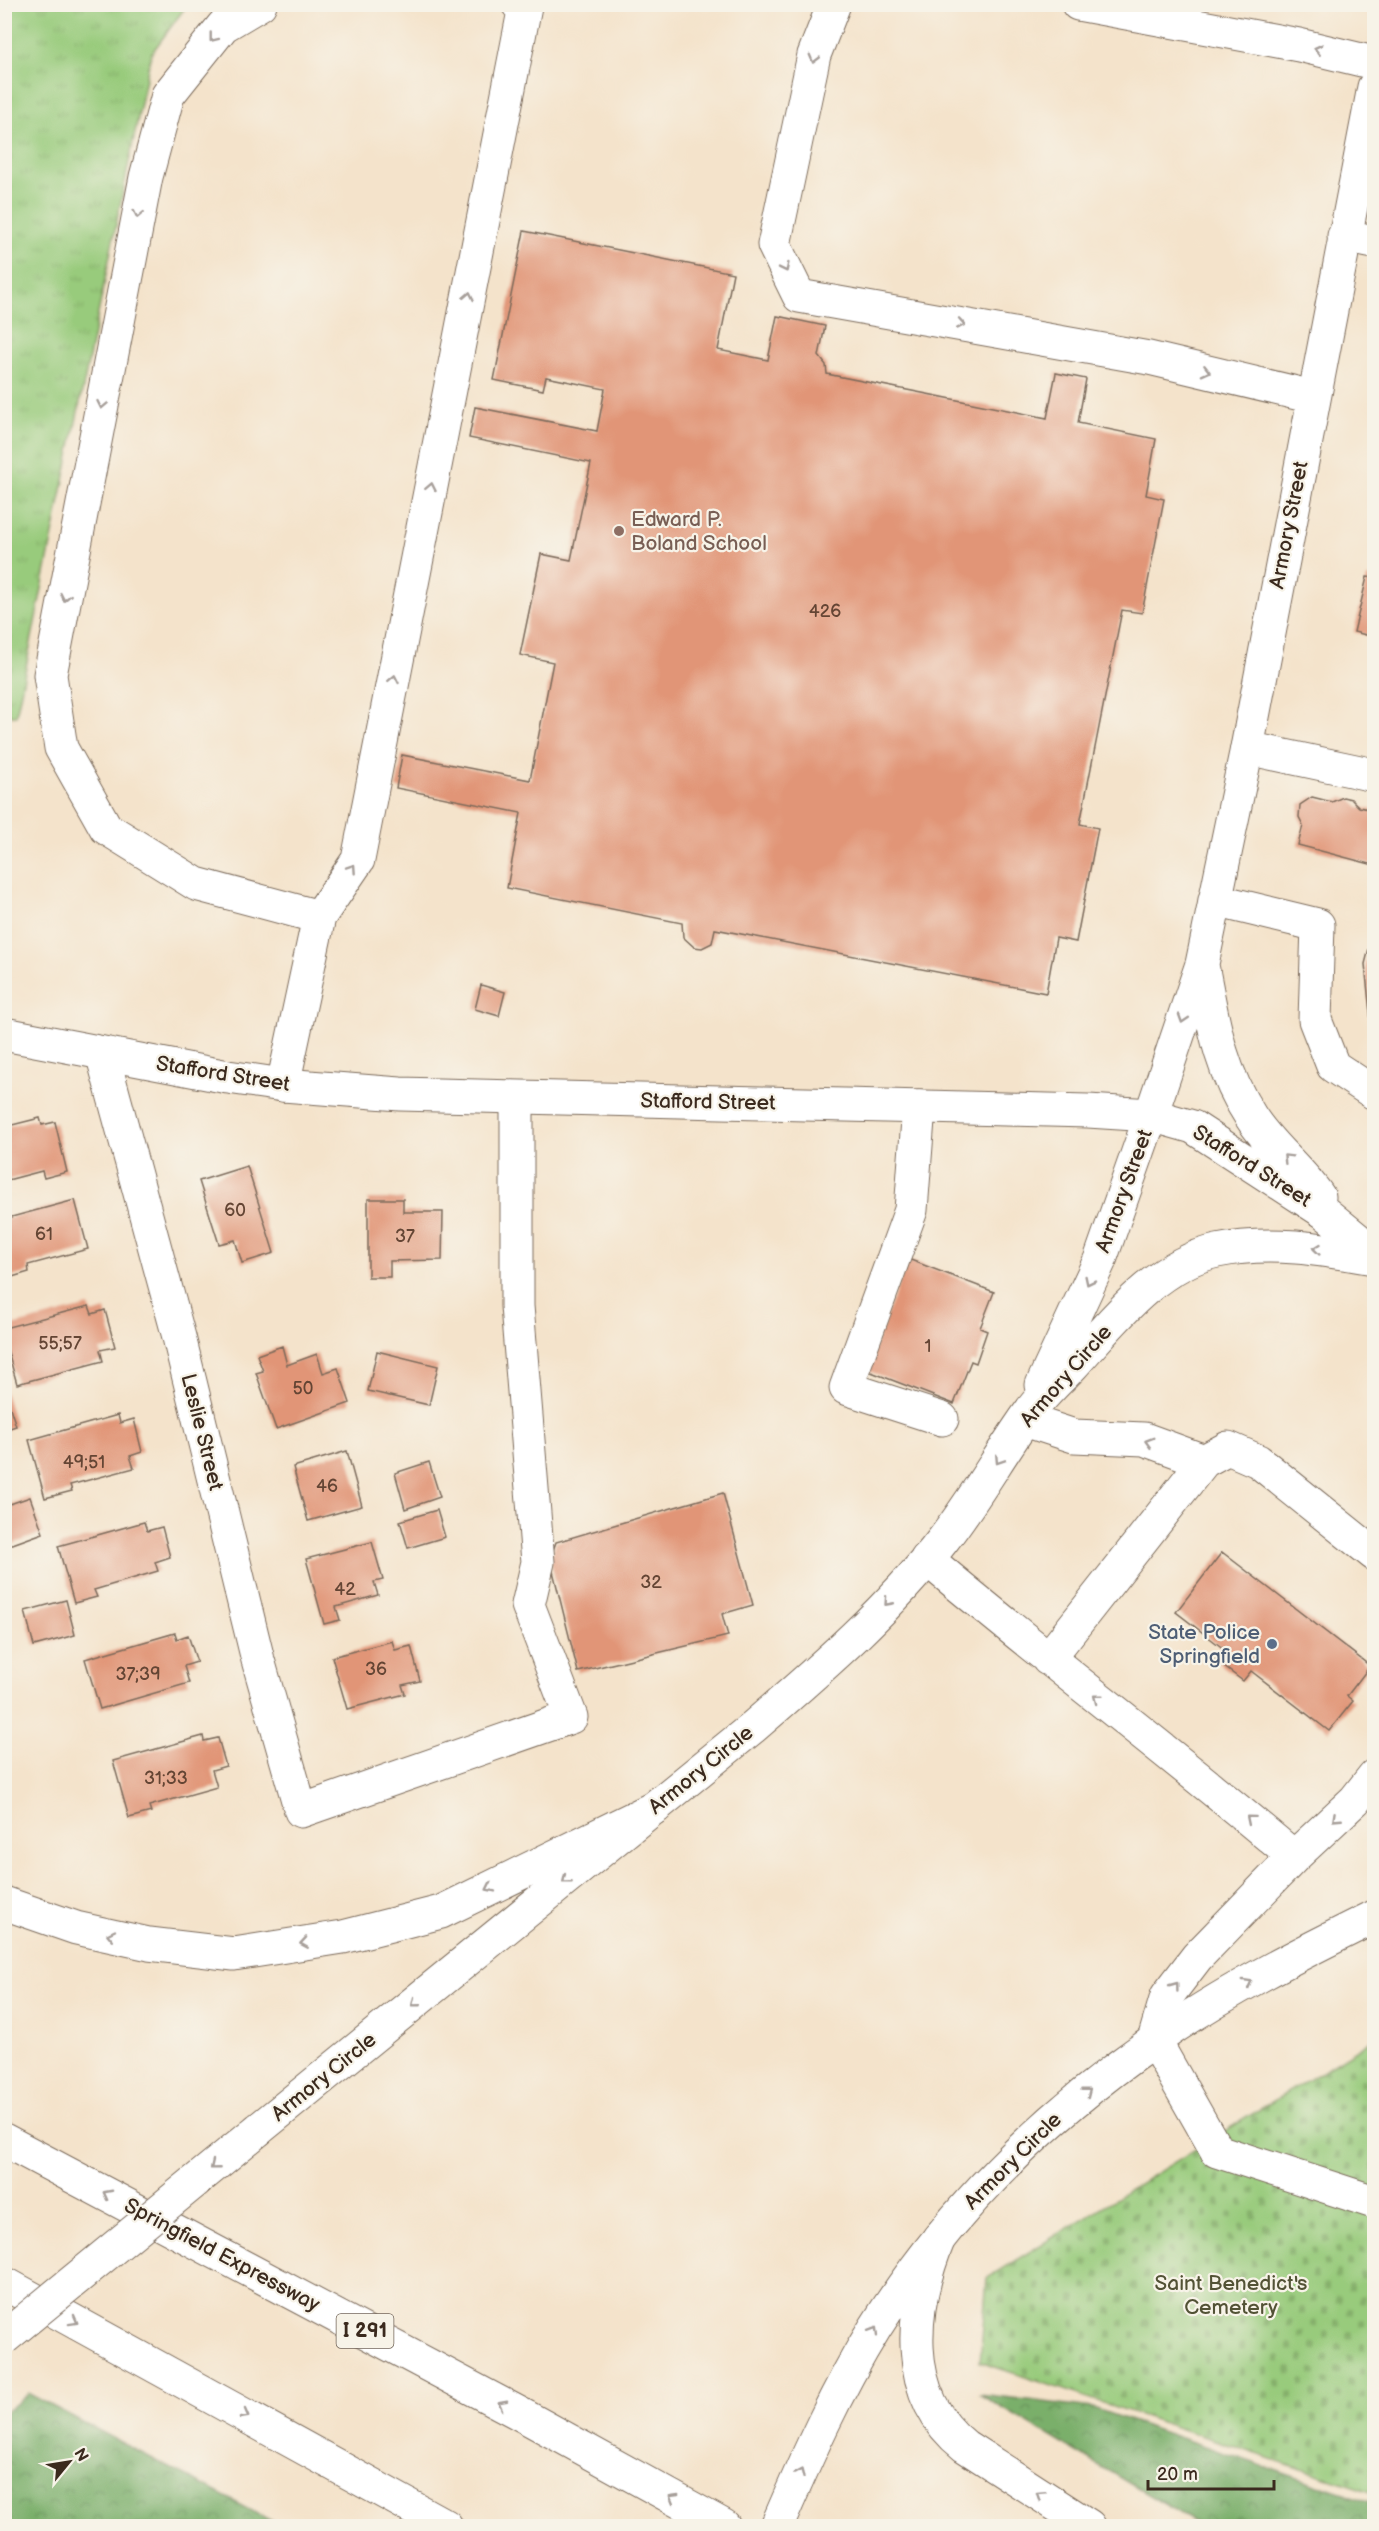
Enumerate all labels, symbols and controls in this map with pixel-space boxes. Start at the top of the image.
one-way arrow [209,31,220,42]
one-way arrow [1313,44,1323,57]
one-way arrow [809,53,821,64]
one-way arrow [132,208,145,218]
one-way arrow [778,262,790,273]
one-way arrow [462,291,475,301]
one-way arrow [956,318,965,330]
one-way arrow [1201,364,1211,377]
one-way arrow [96,400,109,410]
street label: Armory Street [1264,459,1314,591]
one-way arrow [424,482,437,492]
place label: Edward P. Boland School [631,507,767,556]
marker: Edward P. Boland School [612,524,626,538]
one-way arrow [59,591,72,601]
house number: 426 [809,601,841,622]
one-way arrow [387,674,400,684]
one-way arrow [345,864,356,875]
one-way arrow [1178,1013,1191,1024]
street label: Stafford Street [154,1051,292,1097]
street label: Stafford Street [640,1088,776,1116]
street label: Stafford Street [1188,1120,1316,1213]
street label: Armory Street [1090,1125,1158,1256]
one-way arrow [1283,1155,1294,1166]
house number: 60 [224,1200,246,1221]
house number: 61 [35,1224,53,1245]
house number: 37 [395,1226,415,1247]
one-way arrow [1312,1243,1321,1255]
one-way arrow [1085,1275,1096,1286]
street label: Armory Circle [1015,1320,1117,1432]
house number: 55;57 [38,1333,82,1354]
house number: 1 [925,1336,931,1357]
street label: Leslie Street [175,1371,229,1493]
house number: 50 [293,1378,313,1399]
one-way arrow [1144,1436,1154,1449]
house number: 49;51 [63,1452,105,1473]
one-way arrow [995,1454,1006,1465]
house number: 46 [316,1476,338,1497]
house number: 32 [640,1572,662,1593]
house number: 42 [334,1579,356,1600]
one-way arrow [884,1595,895,1606]
place label: State Police Springfield [1148,1620,1260,1669]
marker: State Police Springfield [1265,1637,1279,1651]
house number: 36 [365,1659,387,1680]
house number: 37;39 [115,1664,161,1685]
one-way arrow [1093,1694,1104,1705]
street label: Armory Circle [644,1720,758,1820]
house number: 31;33 [144,1768,188,1789]
one-way arrow [1332,1810,1343,1821]
one-way arrow [1246,1815,1257,1826]
one-way arrow [562,1873,573,1884]
one-way arrow [486,1881,496,1892]
one-way arrow [107,1930,117,1943]
one-way arrow [299,1936,309,1948]
one-way arrow [1241,1978,1252,1990]
one-way arrow [1167,1982,1178,1993]
one-way arrow [410,1996,421,2007]
street label: Armory Circle [267,2027,381,2127]
one-way arrow [1080,2089,1091,2100]
street label: Armory Circle [959,2107,1067,2215]
one-way arrow [210,2159,221,2170]
one-way arrow [103,2190,114,2201]
street label: Springfield Expressway [120,2193,324,2317]
park label: Saint Benedict's Cemetery [1155,2271,1307,2320]
one-way arrow [68,2314,78,2325]
road number: I 291 [336,2314,394,2348]
one-way arrow [867,2327,879,2337]
one-way arrow [498,2400,508,2411]
one-way arrow [239,2408,249,2419]
north arrow [39,2432,99,2492]
text: N [69,2445,92,2465]
scale bar [1148,2453,1274,2491]
text: 20 m [1157,2464,1198,2485]
one-way arrow [793,2468,805,2479]
one-way arrow [1035,2491,1046,2502]
one-way arrow [669,2493,679,2505]

